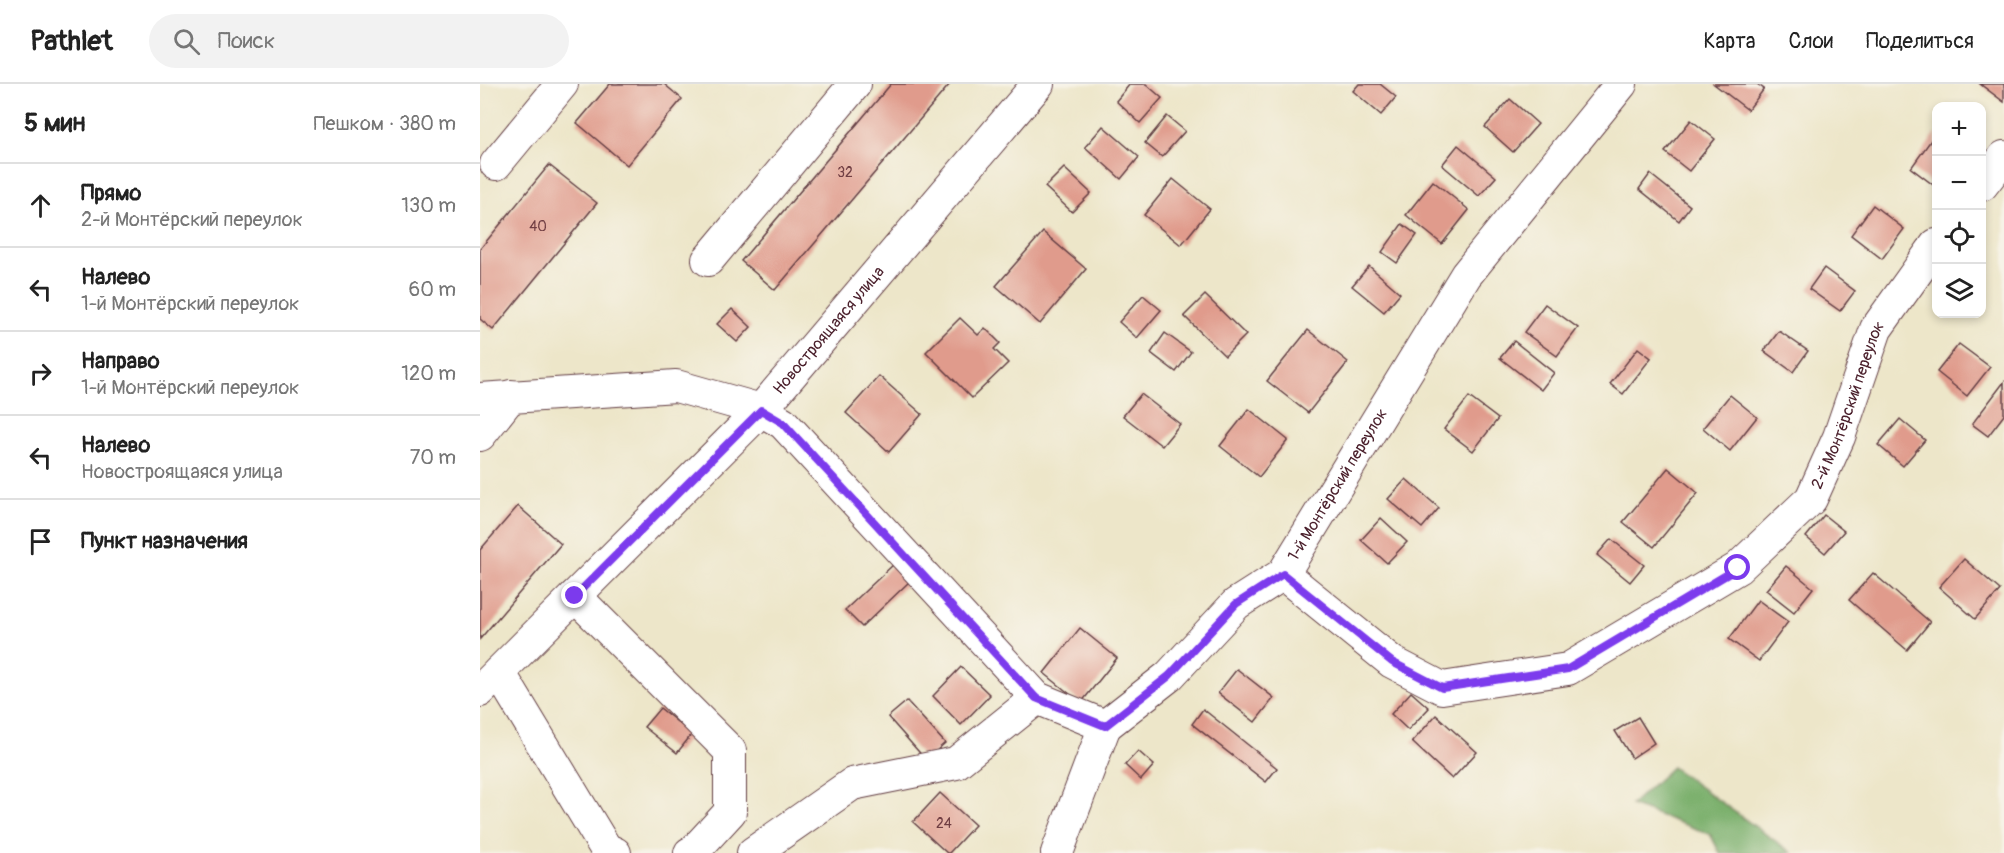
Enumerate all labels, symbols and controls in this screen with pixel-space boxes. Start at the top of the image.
search box [149,14,569,68]
text: Pathlet [30,24,113,59]
icon: search [170,25,203,58]
text: Поиск [218,27,275,55]
text: Карта [1703,28,1755,55]
text: Слои [1788,28,1833,55]
text: Поделиться [1866,28,1974,55]
map controls [1932,102,1986,318]
button: + [1932,102,1986,156]
text: 5 мин [24,107,85,139]
text: Пешком · 380 m [314,111,456,136]
button: − [1932,156,1986,210]
house number: 32 [837,164,853,181]
text: Прямо [81,179,141,207]
icon: ahead [24,189,57,222]
text: 130 m [401,193,456,218]
text: 2-й Монтёрский переулок [81,207,303,232]
button: locate [1932,210,1986,264]
house number: 40 [529,218,547,235]
street label: Новостроящаяся улица [769,262,889,398]
text: Налево [81,263,150,291]
button: layers [1932,264,1986,318]
icon: left [24,273,57,306]
text: 60 m [409,277,456,302]
text: 1-й Монтёрский переулок [81,291,299,316]
street label: 2-й Монтёрский переулок [1807,317,1889,492]
text: Направо [81,347,160,375]
icon: right [24,357,57,390]
text: 120 m [401,361,456,386]
text: 1-й Монтёрский переулок [81,375,299,400]
street label: 1-й Монтёрский переулок [1283,405,1392,565]
text: Налево [81,431,150,459]
icon: left [24,441,57,474]
text: 70 m [410,445,456,470]
text: Новостроящаяся улица [81,459,283,484]
icon: arrive [24,525,57,558]
text: Пункт назначения [81,527,248,555]
route start [1724,554,1750,580]
route end [561,582,587,608]
house number: 24 [936,815,952,832]

